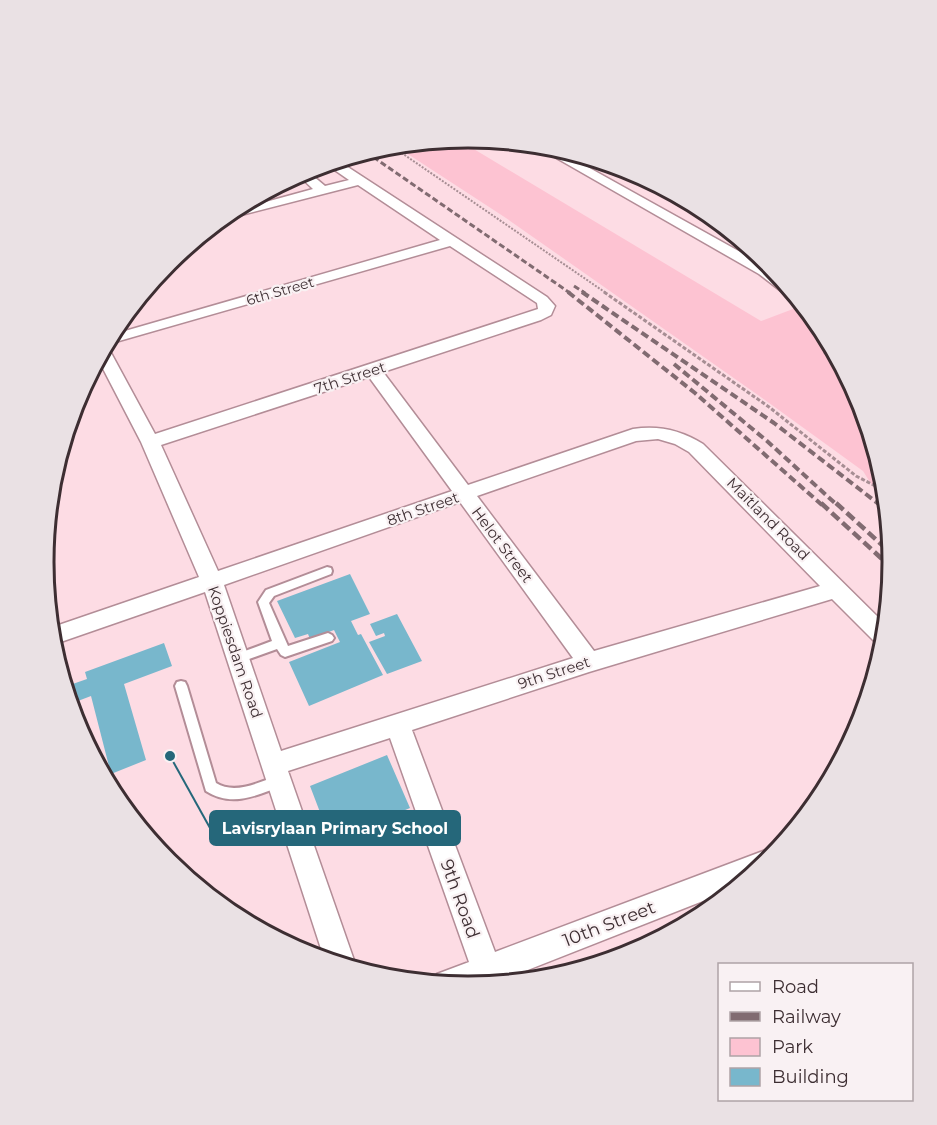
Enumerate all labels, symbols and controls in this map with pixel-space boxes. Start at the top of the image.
street label: 6th Street [244,273,316,309]
street label: 7th Street [312,357,388,398]
street label: Maitland Road [723,473,814,564]
street label: 8th Street [384,487,461,530]
street label: Helot Street [468,503,537,586]
street label: Koppiesdam Road [204,583,267,720]
street label: 9th Street [515,652,592,693]
callout: Lavisrylaan Primary School [210,811,460,845]
text: Lavisrylaan Primary School [222,819,448,838]
street label: 9th Road [436,857,484,941]
street label: 10th Street [560,896,658,952]
legend [718,963,913,1101]
text: Road [772,976,819,998]
text: Railway [772,1006,841,1028]
text: Park [772,1036,813,1058]
text: Building [772,1066,849,1088]

